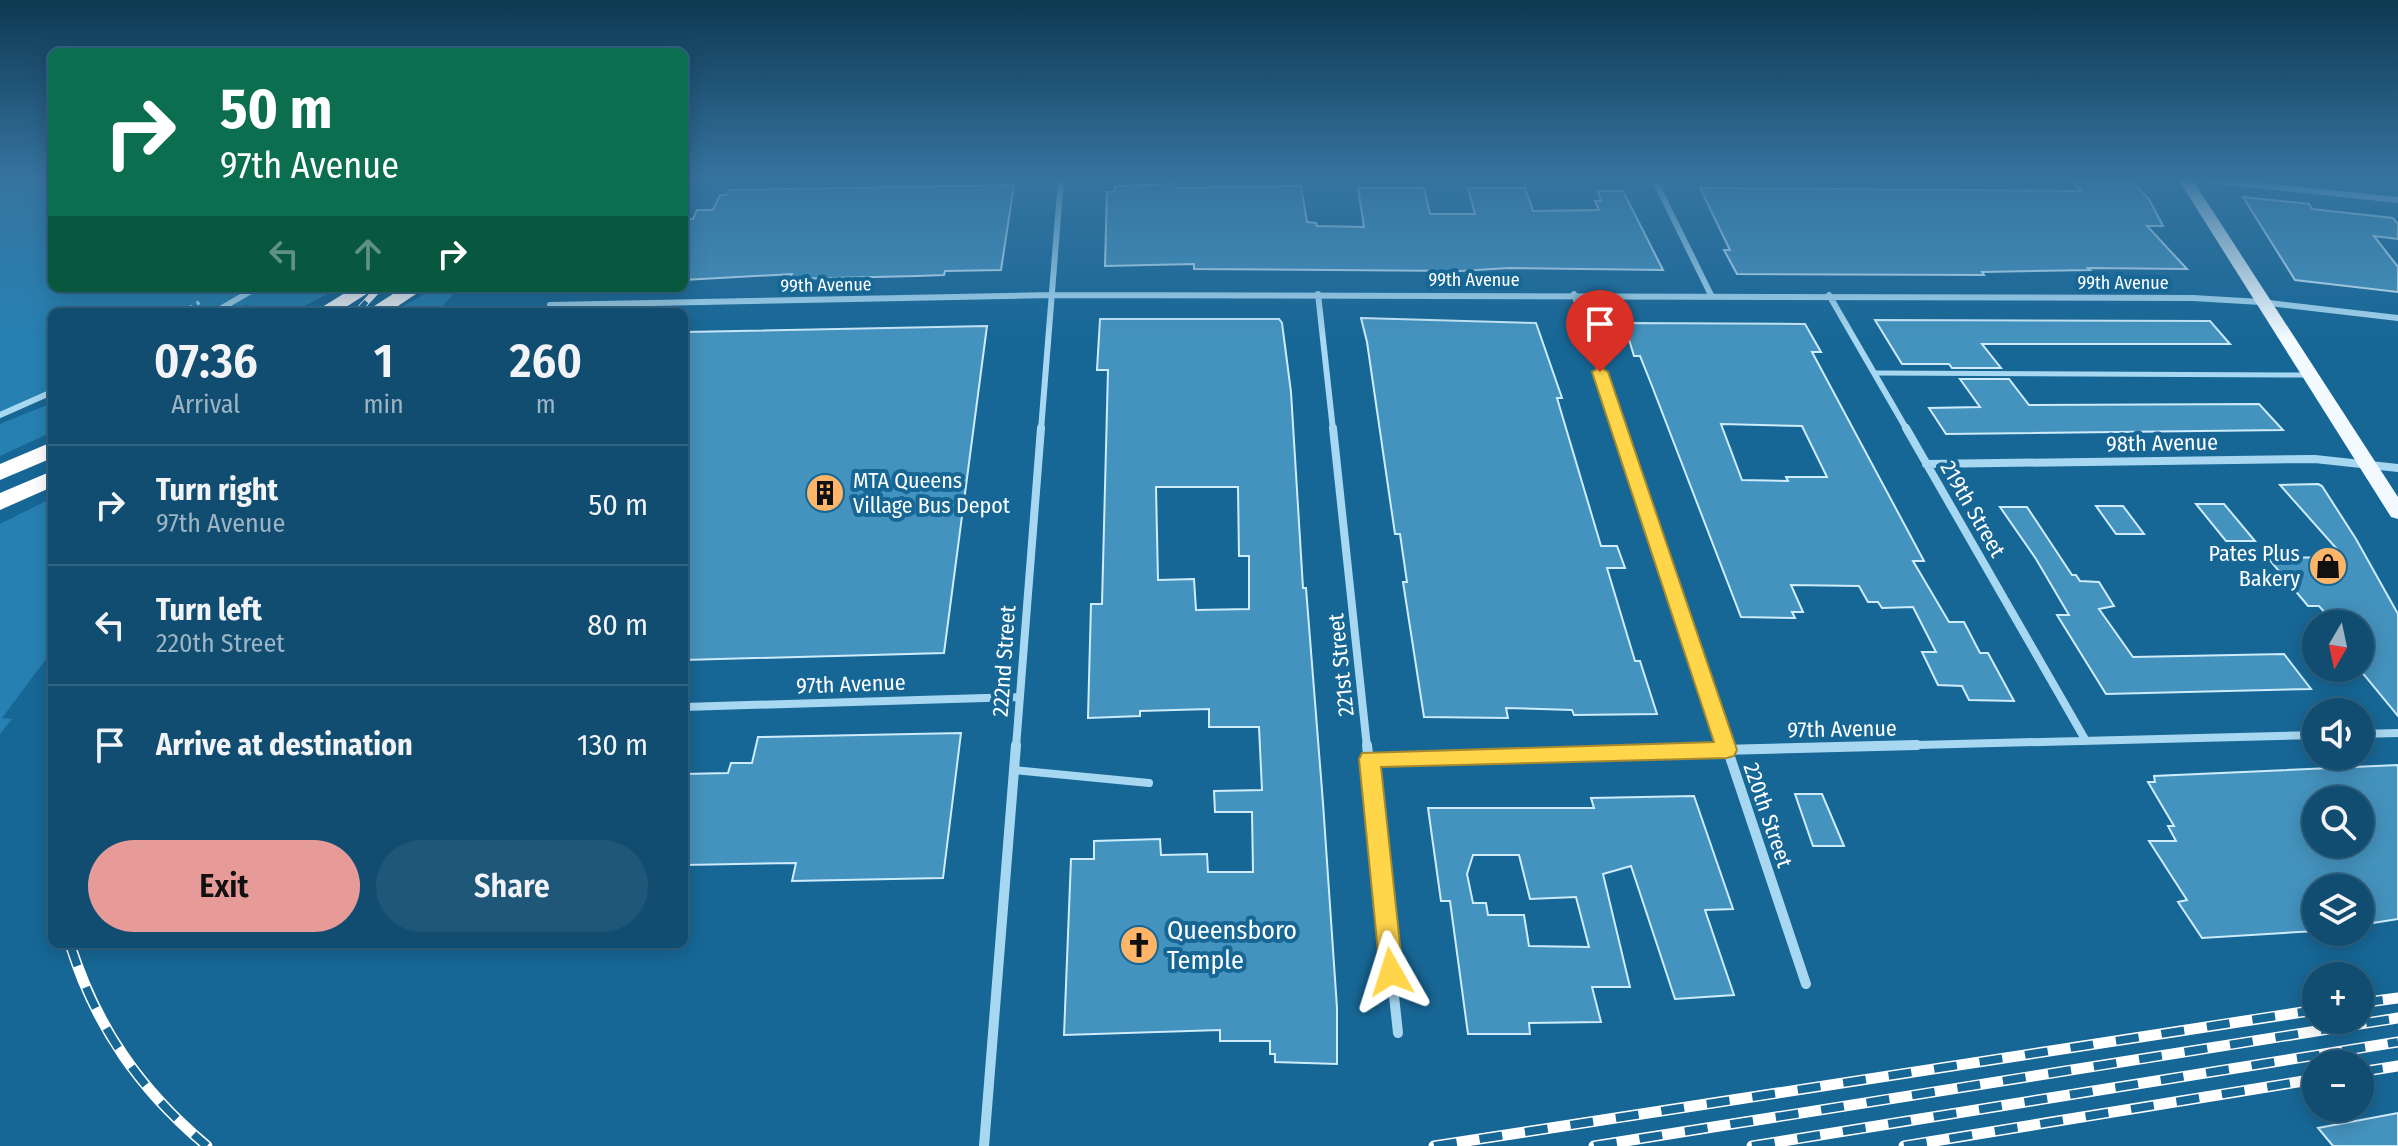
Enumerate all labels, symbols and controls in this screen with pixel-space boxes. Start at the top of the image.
text: 50 m [220,76,332,143]
icon: right [88,80,192,184]
text: 97th Avenue [220,144,399,188]
icon: left [262,232,306,276]
icon: ahead [346,232,390,276]
icon: right [430,232,474,276]
street label: 99th Avenue [1428,269,1520,291]
street label: 99th Avenue [2077,272,2169,294]
street label: 99th Avenue [780,273,872,297]
pin [1566,290,1634,372]
icon: arrive [1578,302,1622,346]
text: 07:36 [154,332,258,390]
text: 1 [374,332,394,390]
text: 260 [510,332,582,390]
text: Arrival [171,389,240,420]
text: min [364,389,404,420]
text: m [536,389,556,420]
street label: 98th Avenue [2106,429,2218,457]
street label: 219th Street [1935,456,2012,563]
place label: MTA Queens Village Bus Depot [853,467,1011,519]
text: Turn right [156,472,278,508]
building icon: MTA Queens Village Bus Depot [804,472,846,514]
icon: right [88,483,132,527]
text: 50 m [588,487,648,523]
text: 97th Avenue [156,508,285,539]
place label: Pates Plus Bakery [2209,540,2300,592]
shop icon: Pates Plus Bakery [2307,545,2349,587]
text: Turn left [156,592,262,628]
icon: left [88,603,132,647]
street label: 222nd Street [987,604,1021,718]
text: 80 m [587,607,648,643]
north arrow [2302,610,2374,682]
map controls [2302,610,2374,1122]
street label: 221st Street [1322,611,1360,718]
text: 220th Street [156,628,285,659]
street label: 97th Avenue [796,669,906,699]
button: sound [2302,698,2374,770]
street label: 97th Avenue [1787,715,1897,743]
icon: arrive [88,723,132,767]
text: Arrive at destination [156,727,413,763]
text: 130 m [577,727,648,763]
street label: 220th Street [1738,759,1799,872]
button: search [2302,786,2374,858]
button: Exit [88,840,360,932]
button: Share [376,840,648,932]
button: layers [2302,874,2374,946]
place label: Queensboro Temple [1167,915,1297,976]
church icon: Queensboro Temple [1118,924,1160,966]
position arrow [1349,930,1433,1014]
button: + [2302,962,2374,1034]
button: − [2302,1050,2374,1122]

